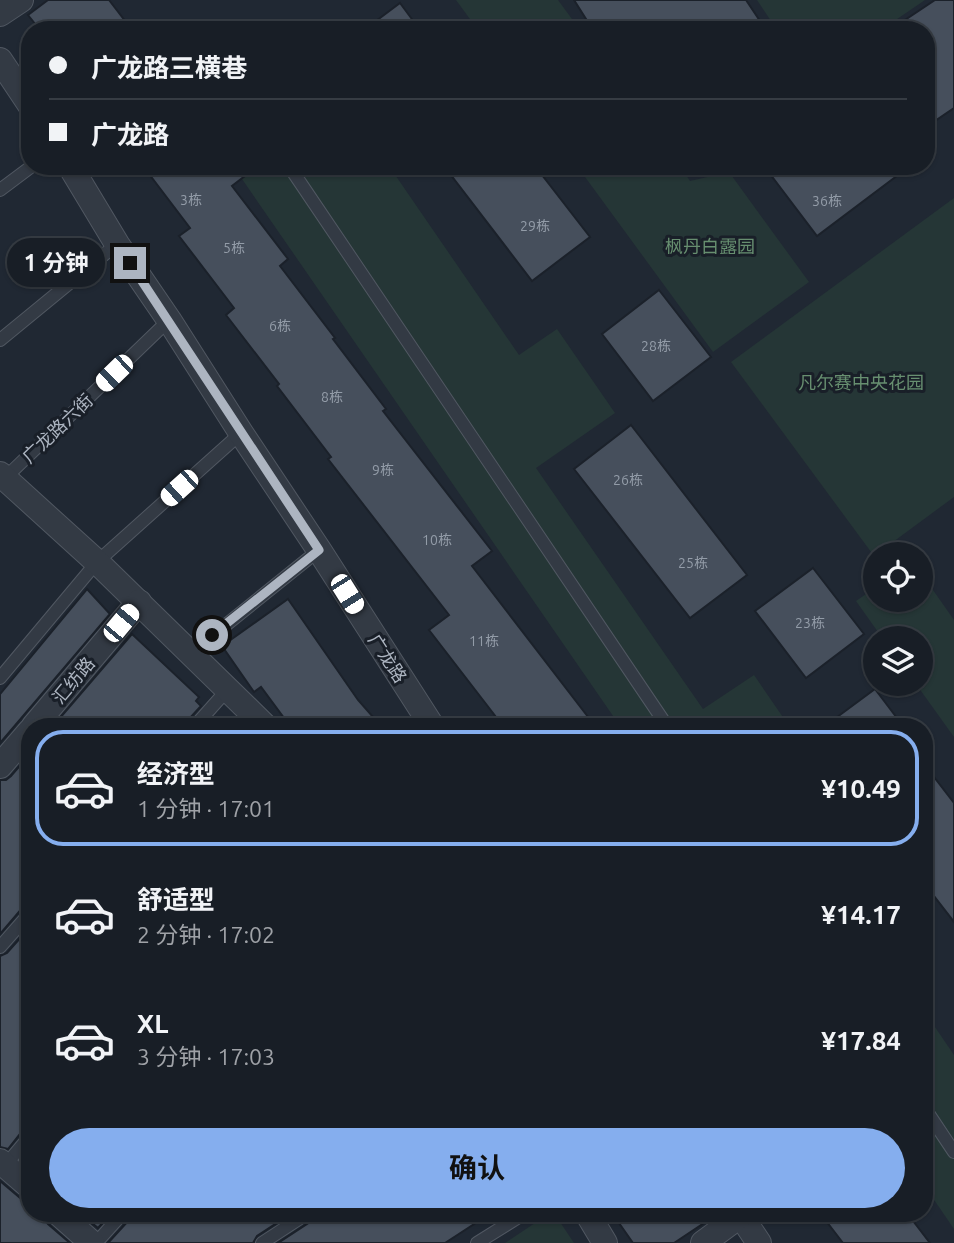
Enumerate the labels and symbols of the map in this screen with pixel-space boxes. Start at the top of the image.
house number: 3栋 [180,192,202,208]
house number: 36栋 [812,193,842,209]
house number: 29栋 [520,218,550,234]
park label: 枫丹白露园 [665,236,755,256]
callout: 1 分钟 [8,238,106,288]
house number: 5栋 [223,240,245,256]
route end [114,247,146,279]
house number: 6栋 [269,318,291,334]
house number: 28栋 [641,338,671,354]
car [92,351,137,395]
park label: 凡尔赛中央花园 [798,372,924,392]
house number: 8栋 [321,389,343,405]
street label: 广龙路六街 [18,390,96,466]
house number: 9栋 [372,462,394,478]
car [157,466,202,510]
house number: 26栋 [613,472,643,488]
house number: 10栋 [422,532,452,548]
house number: 25栋 [678,555,708,571]
car [327,571,368,617]
car [100,600,143,646]
house number: 23栋 [795,615,825,631]
route start [196,619,228,651]
street label: 广龙路 [365,630,411,686]
house number: 11栋 [469,633,499,649]
street label: 汇纺路 [48,653,98,707]

